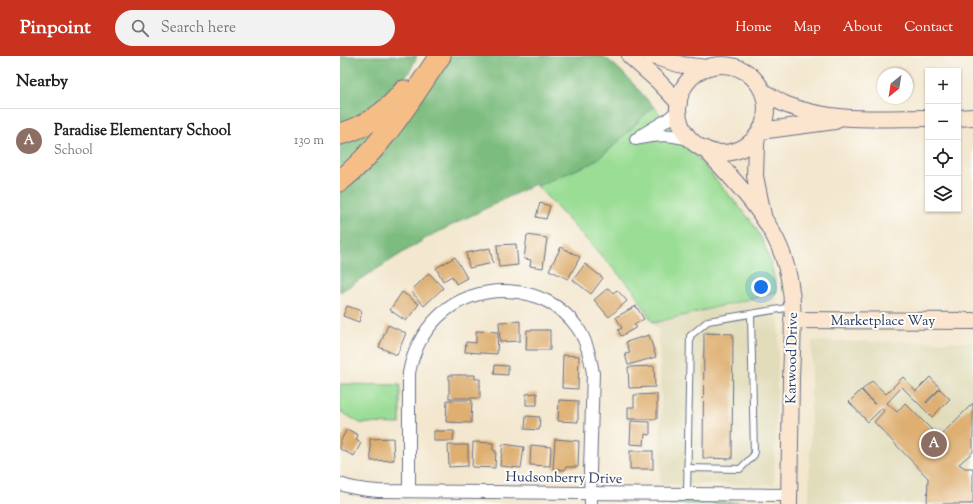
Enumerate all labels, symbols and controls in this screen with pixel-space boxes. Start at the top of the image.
search box [115,10,395,46]
text: Pinpoint [20,15,91,42]
icon: search [129,17,151,39]
text: Search here [161,18,236,39]
text: Home [735,18,772,38]
text: Map [794,18,821,38]
text: About [843,18,882,38]
text: Contact [904,18,953,38]
north arrow [877,68,913,104]
map controls [925,68,961,212]
button: + [925,68,961,104]
text: Nearby [16,70,68,94]
button: − [925,104,961,140]
text: Paradise Elementary School [54,121,231,142]
text: A [24,132,34,150]
text: 130 m [294,132,324,150]
button: locate [925,140,961,176]
text: School [54,142,93,160]
button: layers [925,176,961,212]
your location [751,277,771,297]
street label: Karwood Drive [782,312,804,404]
street label: Marketplace Way [831,312,935,332]
pin: A [921,429,947,459]
street label: Hudsonberry Drive [505,468,622,490]

